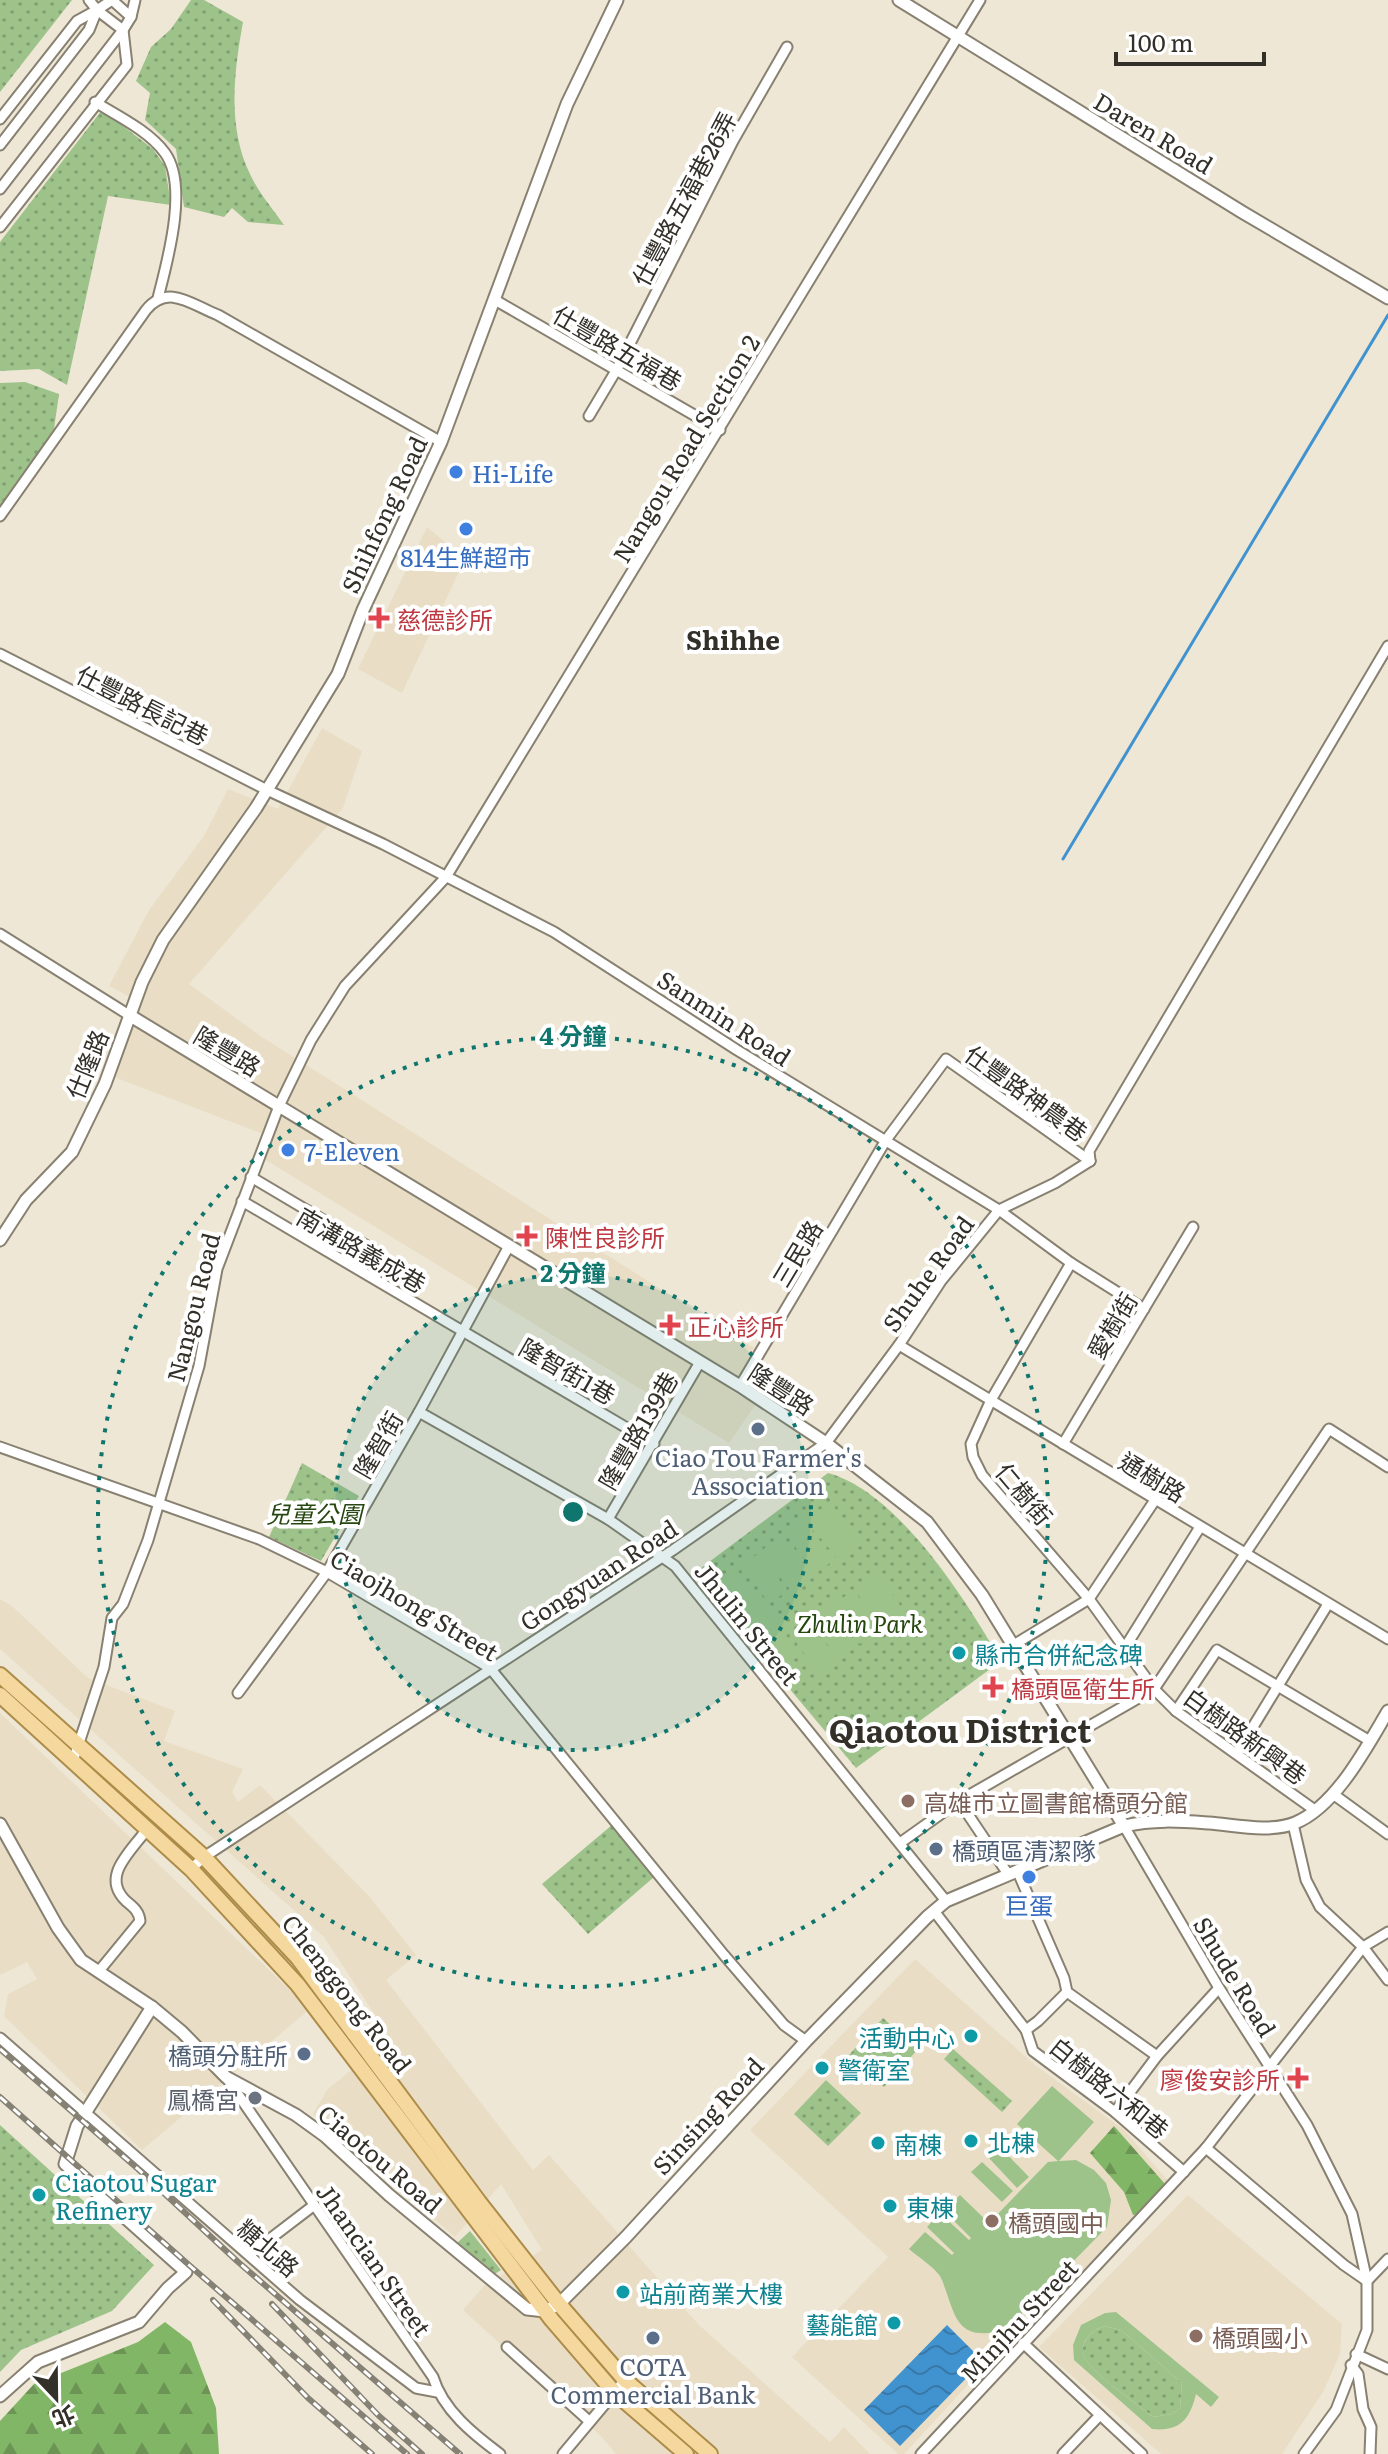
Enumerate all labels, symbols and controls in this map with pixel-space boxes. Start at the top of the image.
scale bar [1116,16,1264,66]
text: 100 m [1128,24,1194,59]
street label: Daren Road [1088,83,1220,181]
street label: 仕豐路五福巷26弄 [622,105,744,291]
street label: 仕豐路五福巷 [547,296,689,398]
street label: Nangou Road Section 2 [603,327,767,569]
street label: Shihfong Road [331,430,435,598]
place label: Hi-Life [472,455,553,490]
marker: Hi-Life [447,463,465,481]
marker: 814生鮮超市 [457,520,475,538]
place label: 814生鮮超市 [400,539,532,574]
place label: 慈德診所 [397,601,493,636]
marker: 慈德診所 [368,607,390,629]
district label: Shihhe [686,619,780,658]
street label: 仕豐路長記巷 [71,656,215,752]
street label: Sanmin Road [651,961,799,1073]
street label: 隆豐路 [188,1016,268,1084]
text: 4 分鐘 [539,1017,607,1052]
street label: 仕隆路 [56,1024,116,1104]
street label: 仕豐路神農巷 [958,1036,1096,1148]
place label: 7-Eleven [304,1133,400,1168]
marker: 7-Eleven [279,1141,297,1159]
street label: 南溝路義成巷 [291,1198,433,1300]
street label: Shuhe Road [873,1207,981,1338]
street label: 三民路 [762,1213,830,1293]
place label: 陳性良診所 [545,1219,665,1254]
marker: 陳性良診所 [516,1225,538,1247]
street label: Nangou Road [157,1228,228,1385]
text: 2 分鐘 [540,1254,606,1289]
street label: 愛樹街 [1077,1285,1145,1365]
place label: 正心診所 [688,1308,784,1343]
marker: 正心診所 [659,1314,681,1336]
street label: 隆智街1巷 [513,1328,623,1412]
street label: 隆豐路 [742,1354,822,1422]
street label: 隆豐路139巷 [589,1364,685,1496]
street label: 隆智街 [344,1404,410,1484]
marker: Ciao Tou Farmer's Association [749,1420,767,1438]
place label: Ciao Tou Farmer's Association [655,1439,862,1502]
street label: 通樹路 [1113,1442,1193,1510]
street label: 仁樹街 [988,1454,1062,1532]
park label: 兒童公園 [266,1495,365,1530]
centre of rings [559,1498,587,1526]
street label: Gongyuan Road [512,1510,684,1638]
street label: Ciaojhong Street [324,1540,506,1668]
street label: Jhulin Street [687,1554,809,1692]
park label: Zhulin Park [797,1605,924,1640]
place label: 縣市合併紀念碑 [975,1636,1143,1671]
marker: 縣市合併紀念碑 [950,1644,968,1662]
place label: 橋頭區衛生所 [1011,1670,1155,1705]
marker: 橋頭區衛生所 [982,1676,1004,1698]
street label: 白樹路新興巷 [1177,1679,1315,1791]
district label: Qiaotou District [829,1705,1091,1753]
place label: 高雄市立圖書館橋頭分館 [924,1784,1188,1819]
marker: 高雄市立圖書館橋頭分館 [899,1792,917,1810]
place label: 橋頭區清潔隊 [952,1832,1096,1867]
marker: 橋頭區清潔隊 [927,1840,945,1858]
marker: 巨蛋 [1020,1868,1038,1886]
place label: 巨蛋 [1005,1887,1053,1922]
street label: Chenggong Road [275,1906,421,2080]
street label: Shude Road [1186,1909,1286,2043]
place label: 活動中心 [859,2019,955,2054]
marker: 活動中心 [962,2027,980,2045]
street label: 白樹路六和巷 [1043,2028,1177,2146]
place label: 橋頭分駐所 [168,2037,288,2072]
marker: 橋頭分駐所 [295,2045,313,2063]
street label: Sinsing Road [643,2048,771,2181]
place label: 警衛室 [838,2051,910,2086]
marker: 警衛室 [813,2059,831,2077]
place label: 廖俊安診所 [1160,2061,1280,2096]
marker: 廖俊安診所 [1287,2067,1309,2089]
place label: 鳳橋宮 [167,2081,239,2116]
marker: 鳳橋宮 [246,2089,264,2107]
street label: Ciaotou Road [311,2095,451,2221]
place label: 北棟 [987,2124,1035,2159]
place label: 南棟 [894,2126,942,2161]
marker: 北棟 [962,2132,980,2150]
marker: 南棟 [869,2134,887,2152]
place label: Ciaotou Sugar Refinery [55,2164,217,2227]
street label: Jhancian Street [309,2175,441,2343]
marker: Ciaotou Sugar Refinery [30,2186,48,2204]
place label: 東棟 [906,2189,954,2224]
marker: 東棟 [881,2197,899,2215]
place label: 橋頭國中 [1008,2204,1104,2239]
street label: 糖北路 [230,2210,308,2284]
marker: 橋頭國中 [983,2212,1001,2230]
street label: Minjhu Street [951,2250,1085,2390]
place label: 站前商業大樓 [639,2275,783,2310]
marker: 站前商業大樓 [614,2283,632,2301]
place label: 藝能館 [806,2306,878,2341]
marker: 藝能館 [885,2314,903,2332]
place label: 橋頭國小 [1212,2319,1308,2354]
marker: 橋頭國小 [1187,2327,1205,2345]
marker: COTA Commercial Bank [644,2329,662,2347]
place label: COTA Commercial Bank [551,2348,756,2411]
north arrow [16,2358,96,2438]
text: 北 [48,2399,80,2437]

